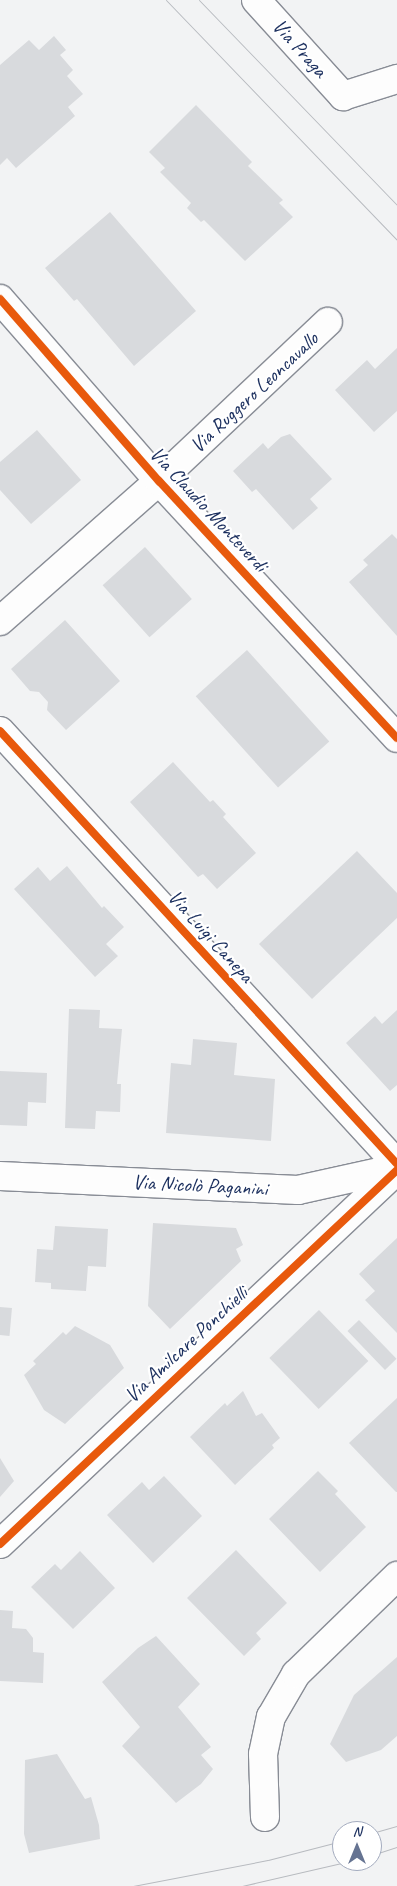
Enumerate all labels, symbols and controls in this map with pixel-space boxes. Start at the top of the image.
street label: Via Praga [267,14,333,82]
street label: Via Ruggero Leoncavallo [184,326,324,458]
street label: Via Claudio Monteverdi [144,441,274,577]
street label: Via Luigi Canepa [163,885,259,987]
street label: Via Nicolò Paganini [131,1169,269,1201]
street label: Via Amilcare Ponchielli [120,1281,252,1407]
north arrow [332,1821,382,1871]
text: N [353,1823,361,1840]

